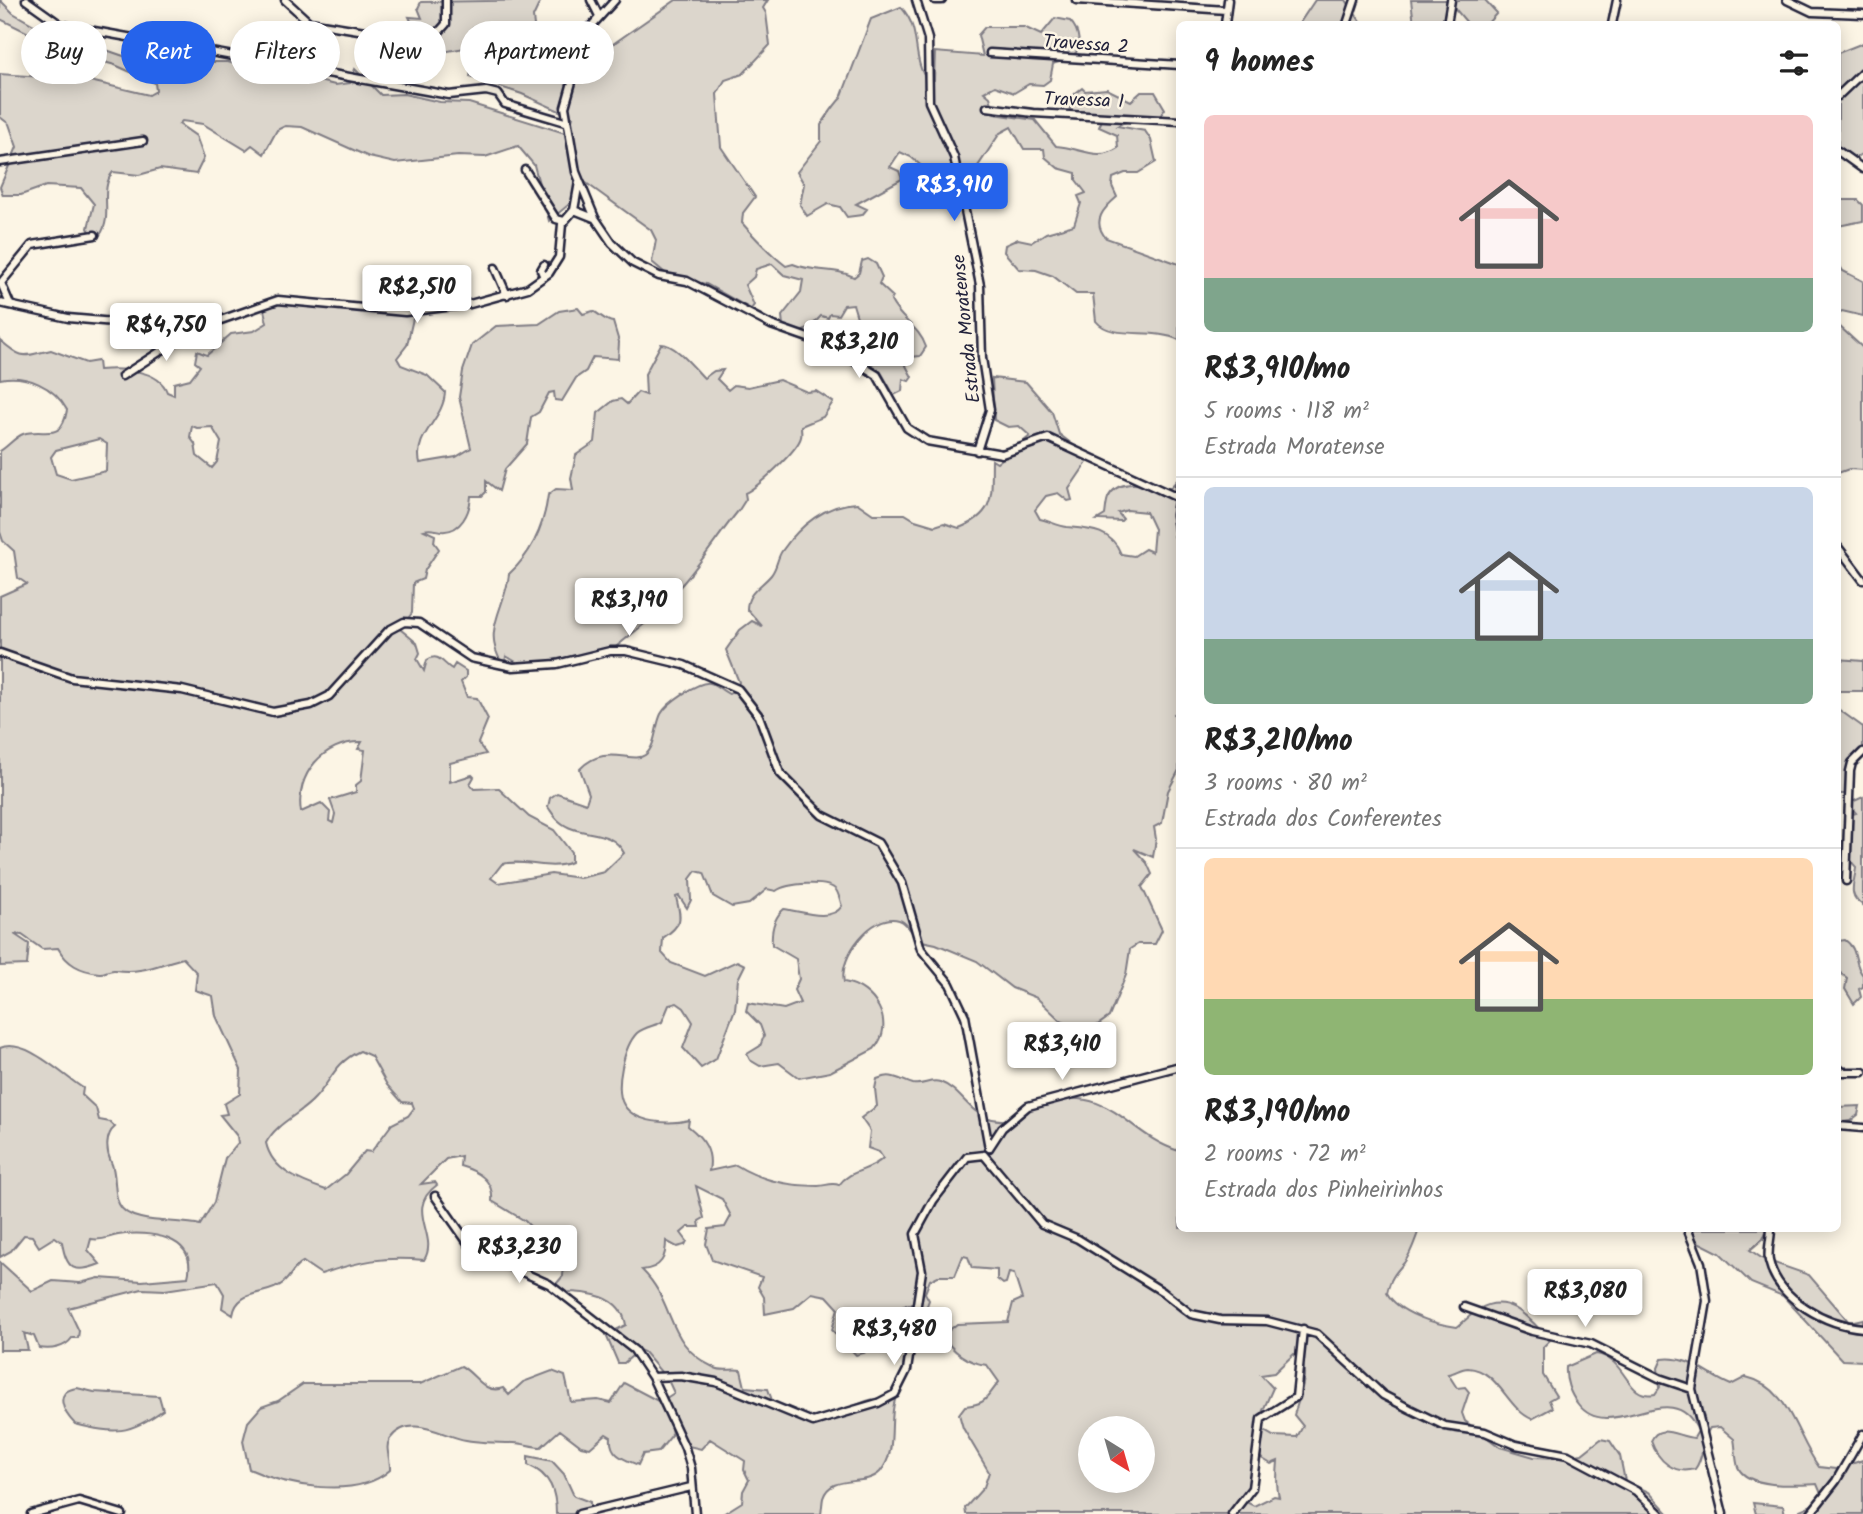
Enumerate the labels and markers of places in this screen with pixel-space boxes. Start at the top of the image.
pin: R$3,910 [889,164,1019,223]
pin: R$2,510 [352,266,482,325]
pin: R$4,750 [101,304,231,363]
pin: R$3,210 [794,320,924,380]
pin: R$3,190 [564,578,694,638]
pin: R$3,410 [997,1023,1127,1082]
pin: R$3,230 [454,1226,584,1285]
pin: R$3,080 [1520,1270,1650,1329]
pin: R$3,480 [829,1308,959,1367]

